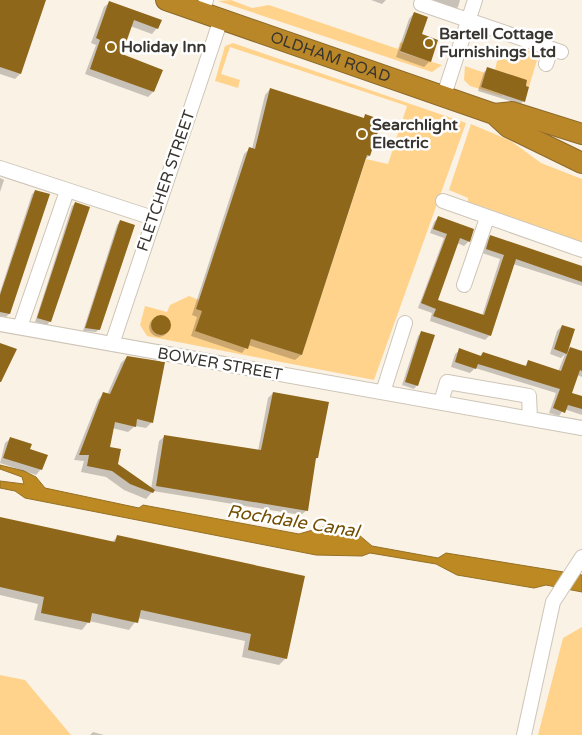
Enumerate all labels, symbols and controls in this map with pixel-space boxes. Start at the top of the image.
place label: Bartell Cottage Furnishings Ltd [439,24,556,62]
street label: OLDHAM ROAD [268,27,393,87]
place label: Holiday Inn [121,37,206,57]
marker: Bartell Cottage Furnishings Ltd [423,37,435,49]
marker: Holiday Inn [105,41,117,53]
street label: FLETCHER STREET [132,108,200,254]
place label: Searchlight Electric [372,115,459,153]
marker: Searchlight Electric [356,128,368,140]
street label: BOWER STREET [156,343,284,385]
water label: Rochdale Canal [225,500,363,543]

